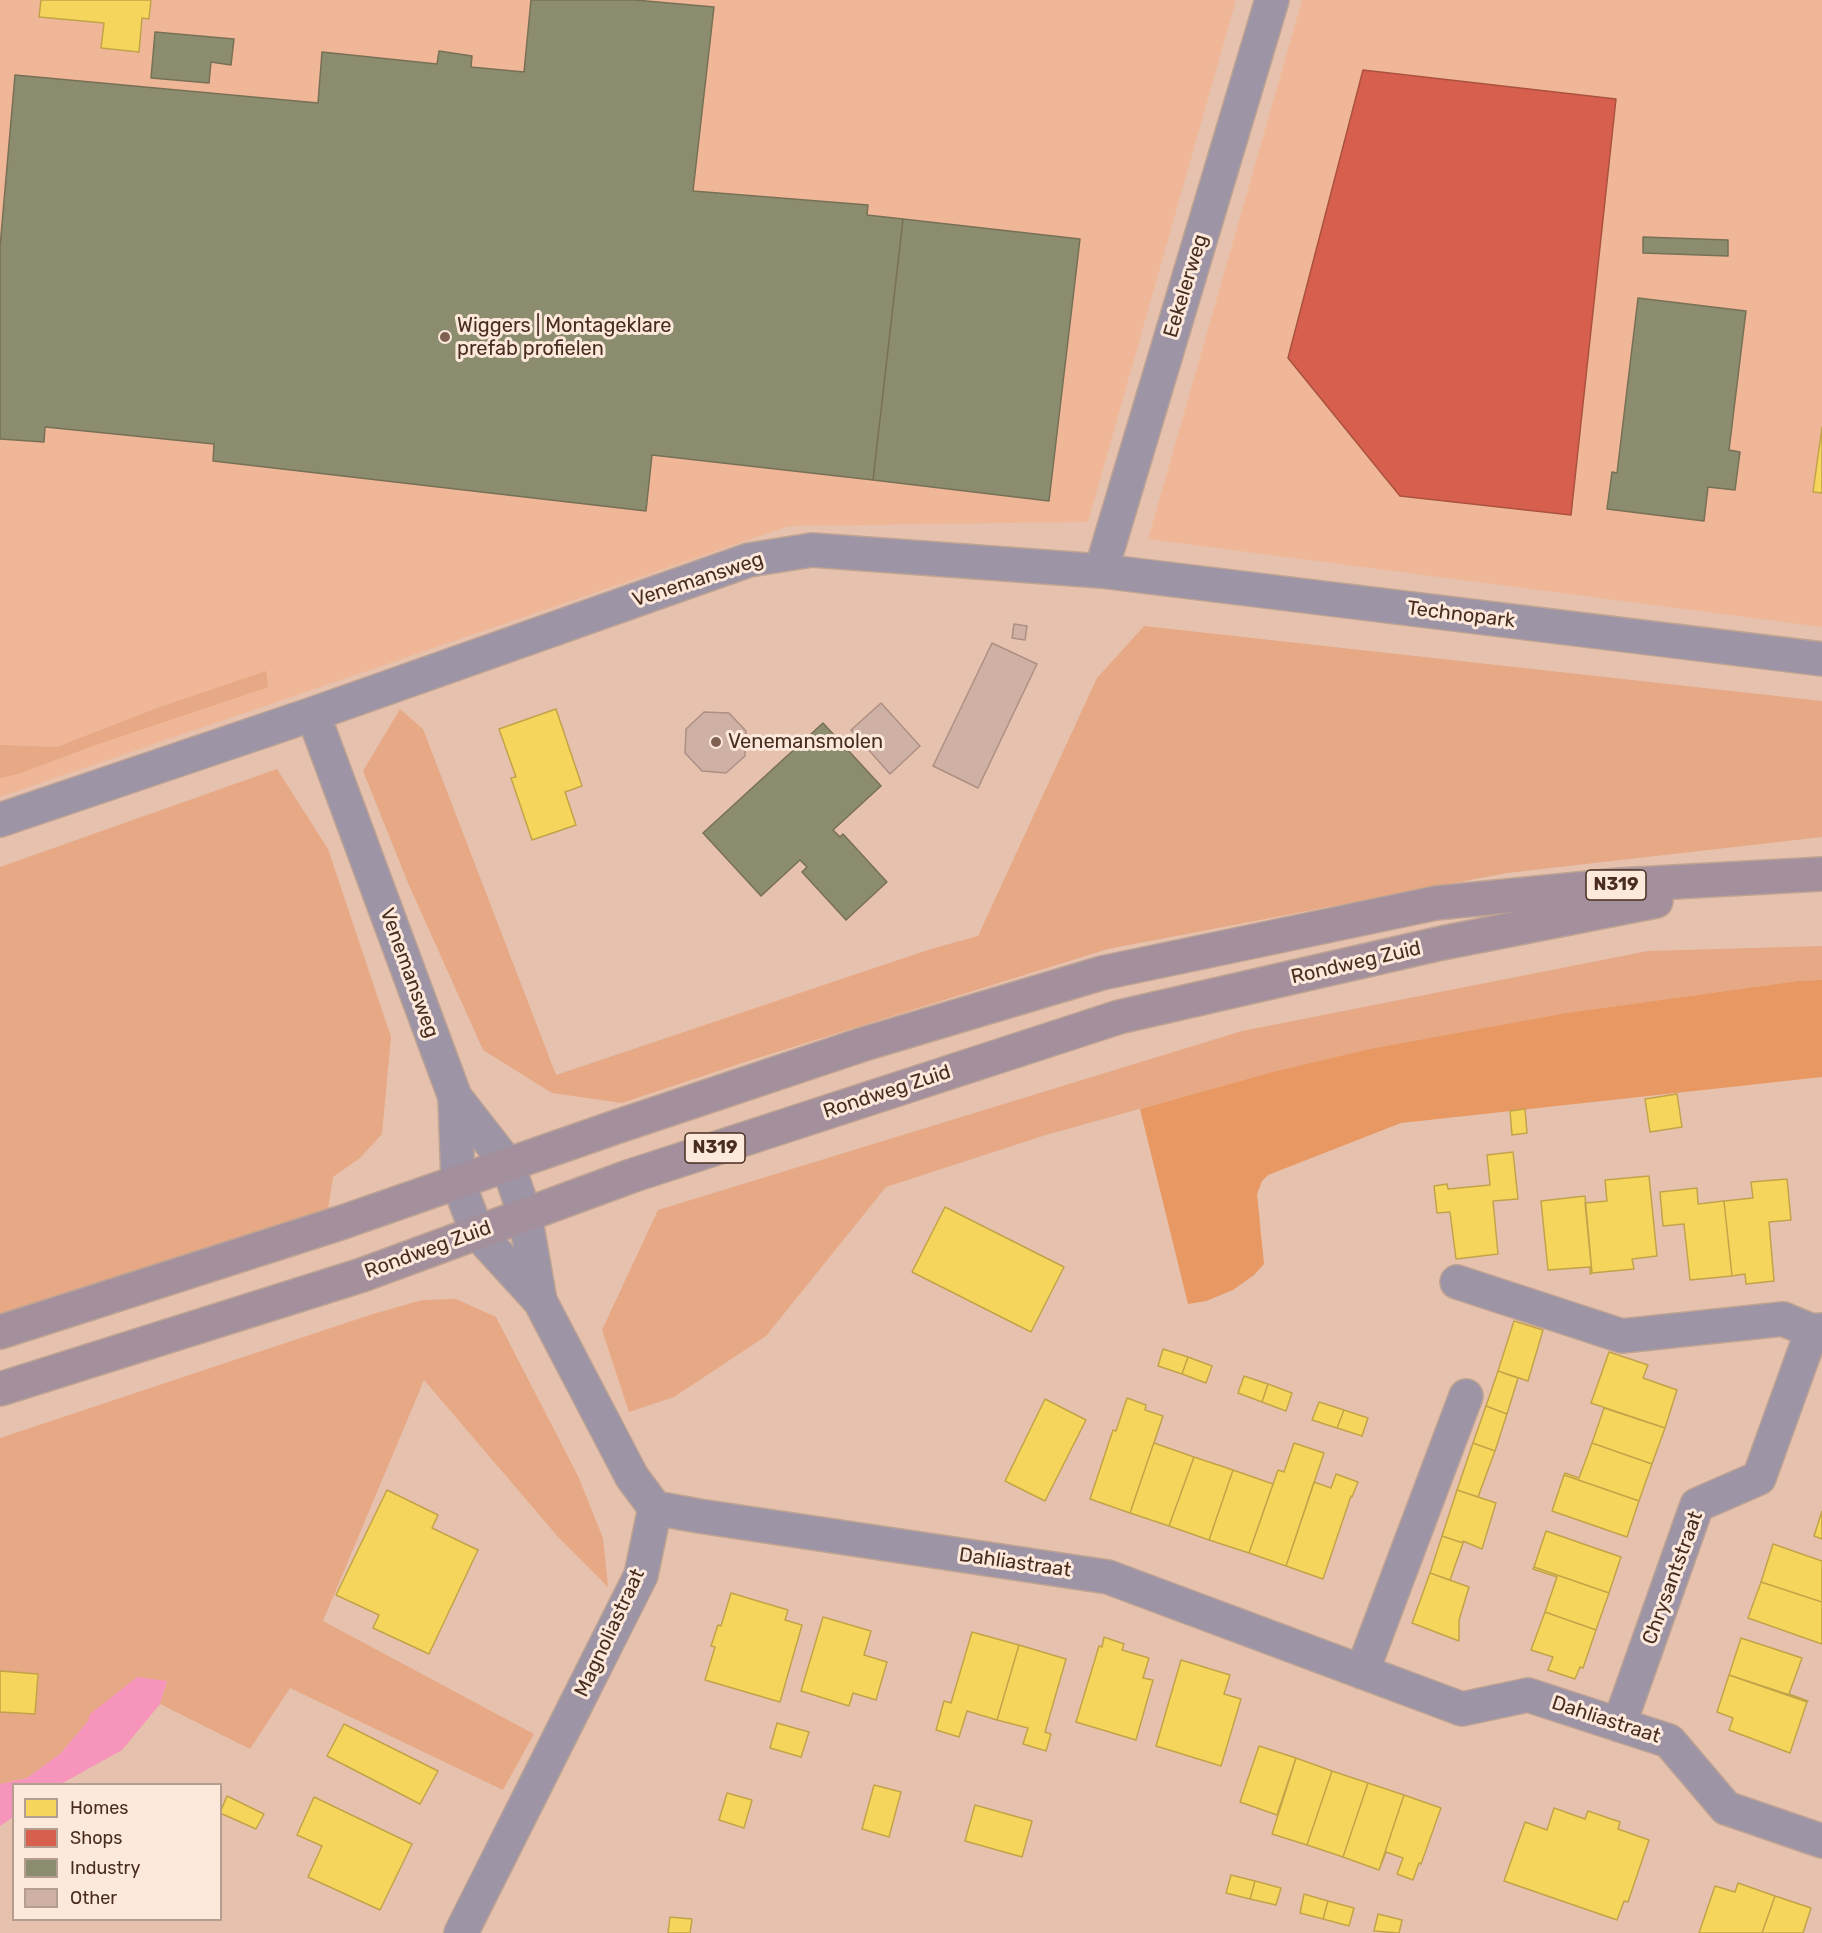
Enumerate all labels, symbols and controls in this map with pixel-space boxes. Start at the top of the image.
street label: Eekelerweg [1159,231,1213,341]
place label: Wiggers | Montageklare prefab profielen [457,314,671,361]
marker: Wiggers | Montageklare prefab profielen [438,330,452,344]
street label: Venemansweg [629,548,767,612]
street label: Technopark [1406,596,1516,634]
place label: Venemansmolen [728,730,883,754]
marker: Venemansmolen [709,735,723,749]
road number: N319 [1586,870,1646,900]
street label: Venemansweg [374,905,444,1041]
street label: Rondweg Zuid [1289,936,1423,990]
street label: Rondweg Zuid [820,1060,954,1124]
road number: N319 [685,1133,745,1163]
street label: Rondweg Zuid [362,1216,494,1284]
street label: Chrysantstraat [1638,1508,1708,1648]
street label: Dahliastraat [957,1543,1073,1583]
street label: Magnoliastraat [570,1565,650,1701]
street label: Dahliastraat [1549,1691,1663,1749]
legend [12,1783,222,1921]
text: Homes [70,1797,128,1819]
text: Shops [70,1827,122,1849]
text: Industry [70,1857,140,1879]
text: Other [70,1887,117,1909]

